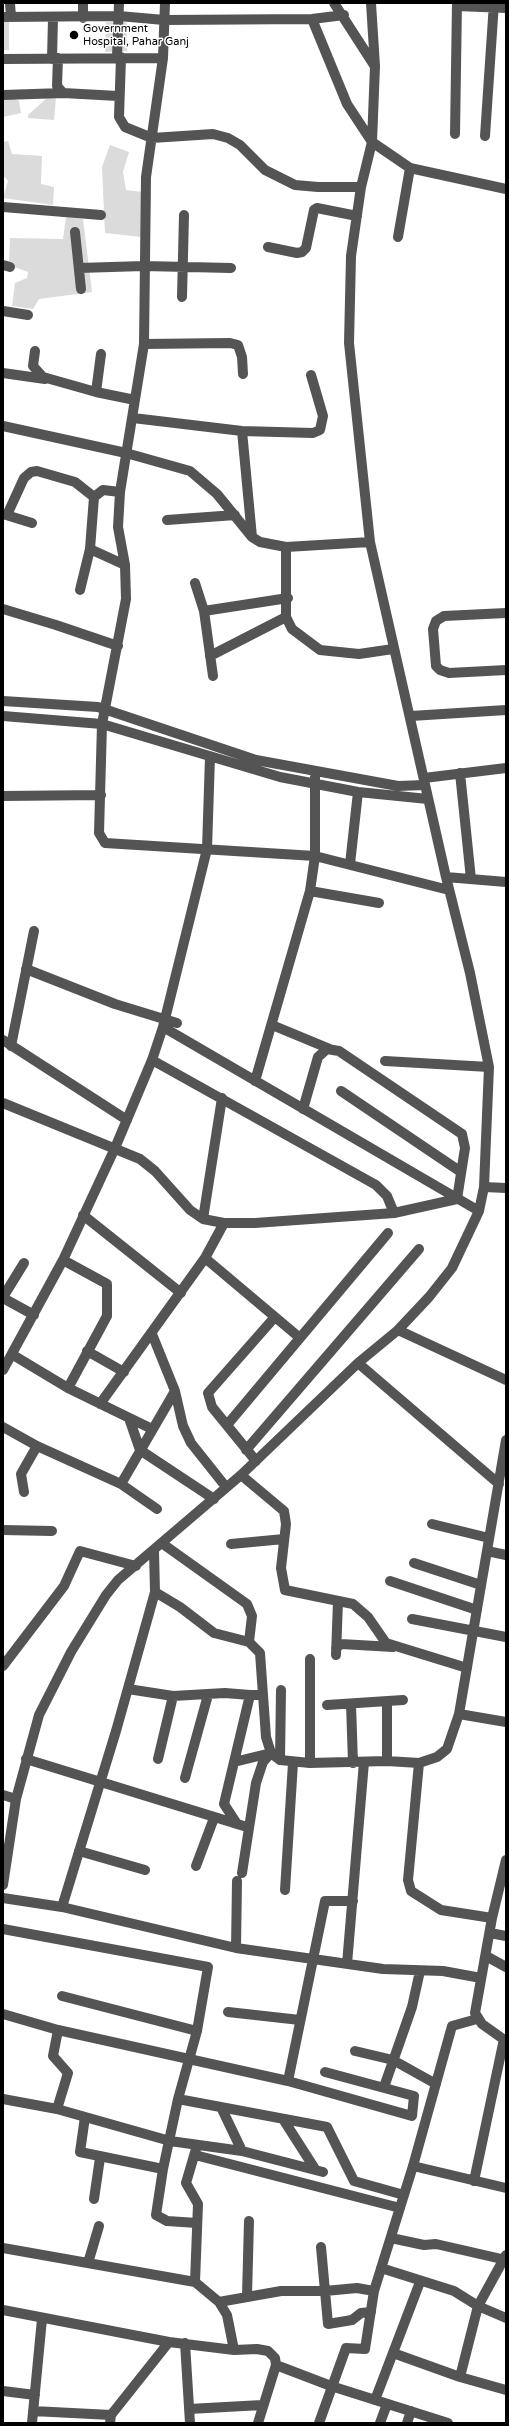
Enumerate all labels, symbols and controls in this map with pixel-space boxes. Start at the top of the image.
place label: Government Hospital, Pahar Ganj [83,22,189,48]
marker: Government Hospital, Pahar Ganj [68,29,80,41]

